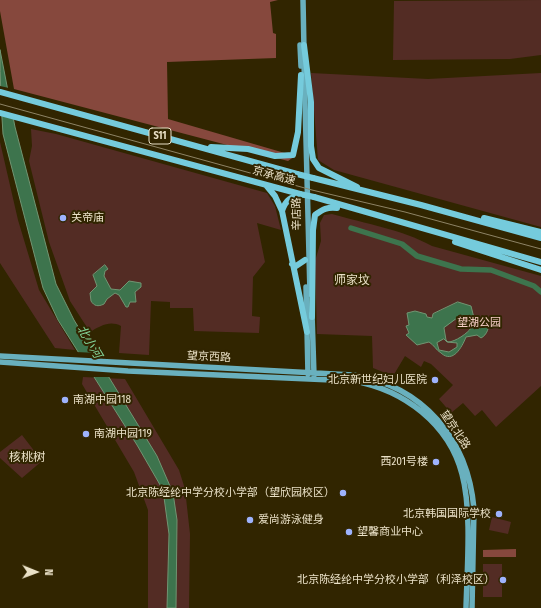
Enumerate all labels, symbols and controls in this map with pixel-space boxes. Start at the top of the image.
road number: S11 [149,128,171,144]
street label: 京承高速 [251,164,297,188]
street label: 辛店路 [290,197,304,231]
place label: 关帝庙 [71,211,104,225]
marker: 关帝庙 [58,213,68,223]
district label: 师家坟 [334,274,370,288]
park label: 望湖公园 [457,316,501,330]
water label: 北小河 [74,323,104,361]
street label: 望京西路 [187,349,231,365]
place label: 北京新世纪妇儿医院 [328,373,427,387]
marker: 北京新世纪妇儿医院 [430,375,440,385]
place label: 南湖中园118 [73,393,131,407]
marker: 南湖中园118 [60,395,70,405]
street label: 望京北路 [437,408,473,452]
place label: 南湖中园119 [94,427,152,441]
marker: 南湖中园119 [81,429,91,439]
district label: 核桃树 [9,451,45,465]
place label: 西201号楼 [380,455,428,469]
marker: 西201号楼 [431,457,441,467]
place label: 北京陈经纶中学分校小学部（望欣园校区） [126,486,335,500]
marker: 北京陈经纶中学分校小学部（望欣园校区） [338,488,348,498]
place label: 北京韩国国际学校 [403,507,491,521]
marker: 北京韩国国际学校 [494,509,504,519]
place label: 爱尚游泳健身 [258,513,324,527]
marker: 爱尚游泳健身 [245,515,255,525]
place label: 望馨商业中心 [357,525,423,539]
marker: 望馨商业中心 [344,527,354,537]
north arrow [16,552,56,592]
text: N [42,569,55,576]
place label: 北京陈经纶中学分校小学部（利泽校区） [297,573,495,587]
marker: 北京陈经纶中学分校小学部（利泽校区） [498,575,508,585]

